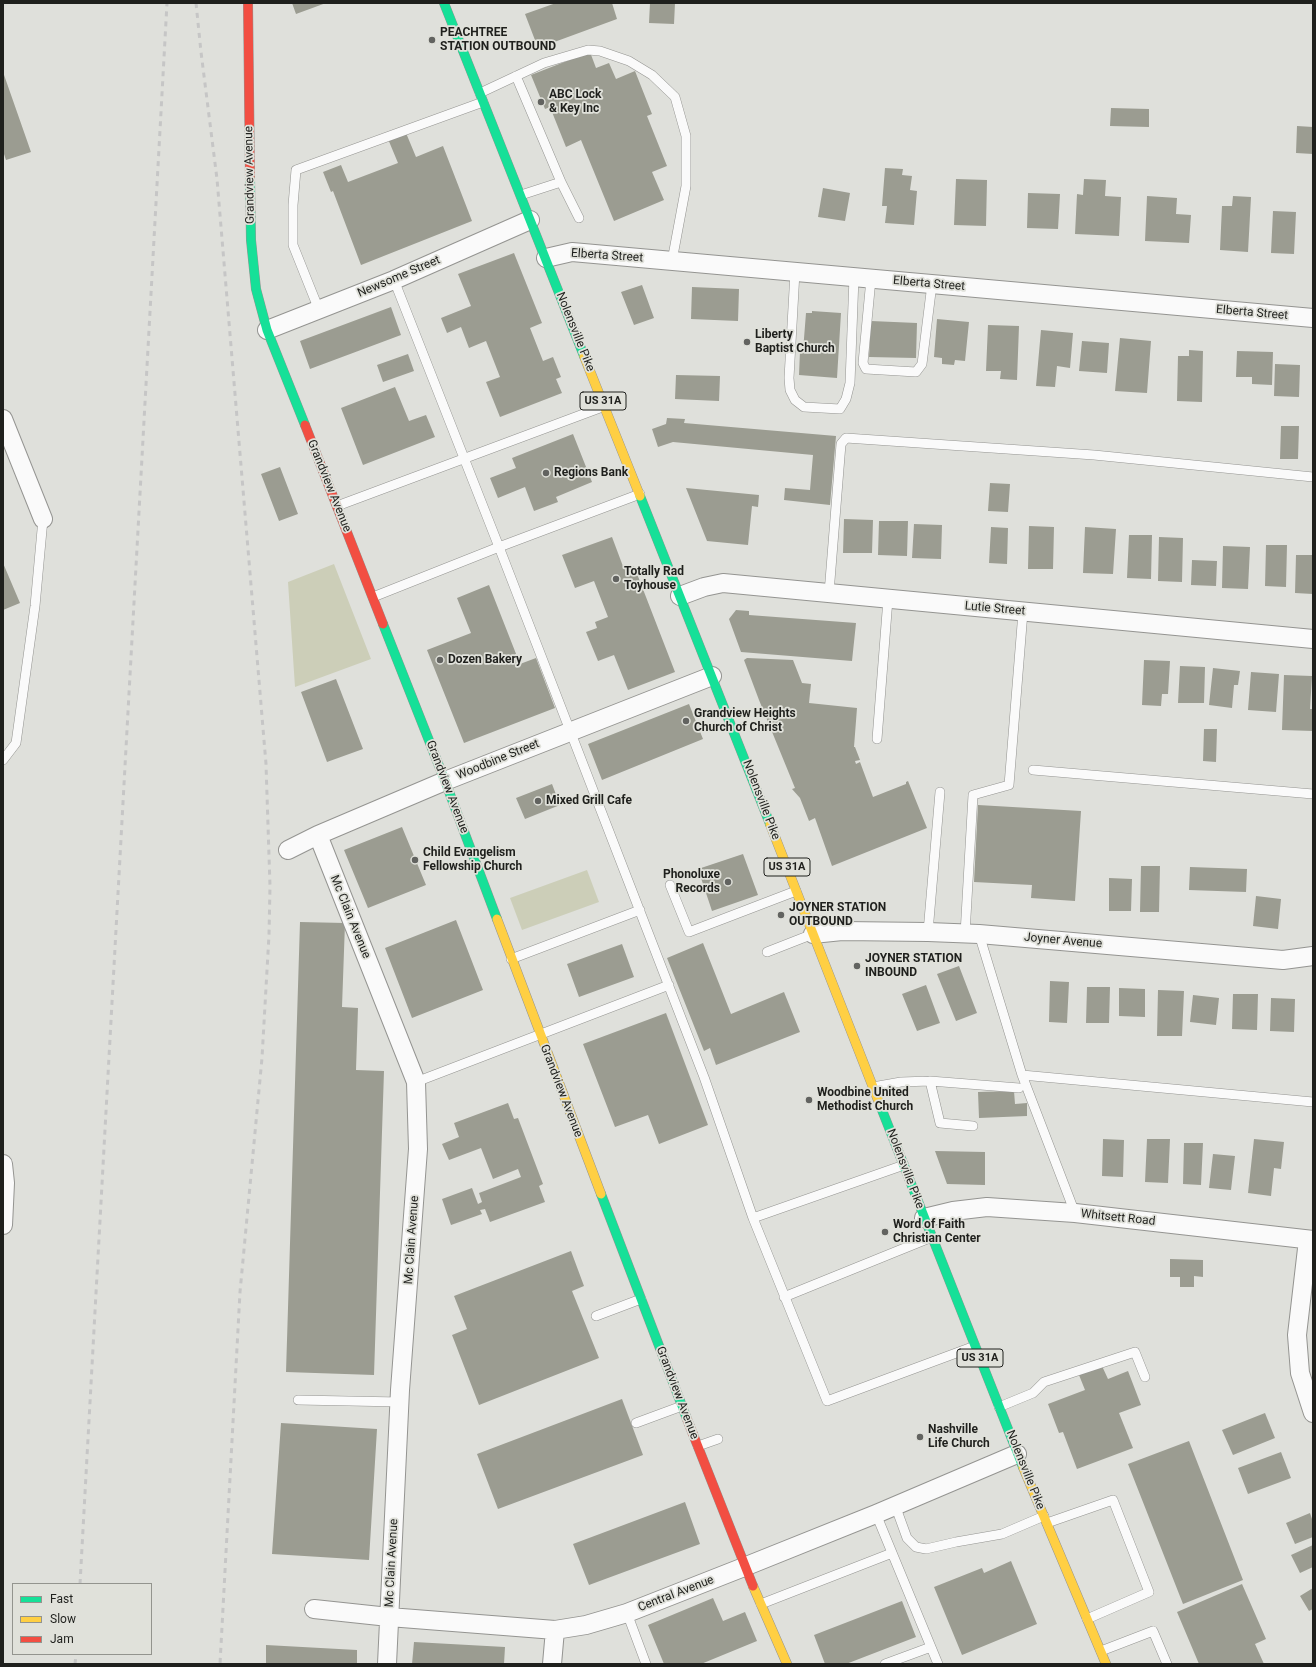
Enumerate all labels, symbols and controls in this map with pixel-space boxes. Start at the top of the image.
place label: PEACHTREE STATION OUTBOUND [440,26,556,54]
marker: PEACHTREE STATION OUTBOUND [427,35,437,45]
place label: ABC Lock & Key Inc [549,88,601,116]
marker: ABC Lock & Key Inc [536,97,546,107]
street label: Grandview Avenue [242,126,258,224]
street label: Elberta Street [570,246,644,266]
street label: Newsome Street [355,253,443,301]
street label: Elberta Street [892,274,966,294]
street label: Nolensville Pike [553,290,597,374]
street label: Elberta Street [1215,303,1289,323]
place label: Liberty Baptist Church [755,328,835,356]
marker: Liberty Baptist Church [742,337,752,347]
road number: US 31A [580,392,626,410]
street label: Grandview Avenue [304,438,354,534]
place label: Regions Bank [554,466,628,480]
marker: Regions Bank [541,468,551,478]
place label: Totally Rad Toyhouse [624,565,684,593]
marker: Totally Rad Toyhouse [611,574,621,584]
street label: Lutie Street [964,599,1026,619]
place label: Dozen Bakery [448,653,522,667]
marker: Dozen Bakery [435,655,445,665]
place label: Grandview Heights Church of Christ [694,707,796,735]
marker: Grandview Heights Church of Christ [681,716,691,726]
street label: Woodbine Street [454,737,542,783]
street label: Grandview Avenue [423,739,471,835]
street label: Nolensville Pike [739,758,783,842]
place label: Mixed Grill Cafe [546,794,632,808]
marker: Mixed Grill Cafe [533,796,543,806]
place label: Child Evangelism Fellowship Church [423,846,522,874]
marker: Child Evangelism Fellowship Church [410,855,420,865]
road number: US 31A [764,858,810,876]
place label: Phonoluxe Records [663,868,720,896]
street label: Mc Clain Avenue [327,873,373,961]
marker: Phonoluxe Records [723,877,733,887]
place label: JOYNER STATION OUTBOUND [789,901,886,929]
marker: JOYNER STATION OUTBOUND [776,910,786,920]
street label: Joyner Avenue [1023,930,1103,952]
place label: JOYNER STATION INBOUND [865,952,962,980]
marker: JOYNER STATION INBOUND [852,961,862,971]
street label: Grandview Avenue [537,1043,585,1139]
place label: Woodbine United Methodist Church [817,1086,913,1114]
marker: Woodbine United Methodist Church [804,1095,814,1105]
street label: Nolensville Pike [883,1127,927,1211]
street label: Mc Clain Avenue [402,1195,422,1285]
street label: Whitsett Road [1080,1207,1156,1229]
place label: Word of Faith Christian Center [893,1218,981,1246]
marker: Word of Faith Christian Center [880,1227,890,1237]
street label: Grandview Avenue [653,1345,701,1441]
road number: US 31A [957,1349,1003,1367]
place label: Nashville Life Church [928,1423,990,1451]
street label: Nolensville Pike [1003,1428,1047,1512]
marker: Nashville Life Church [915,1432,925,1442]
street label: Mc Clain Avenue [382,1518,402,1608]
street label: Central Avenue [636,1573,716,1615]
legend [12,1583,152,1655]
text: Fast [50,1592,73,1606]
text: Slow [50,1612,76,1626]
text: Jam [50,1632,74,1646]

